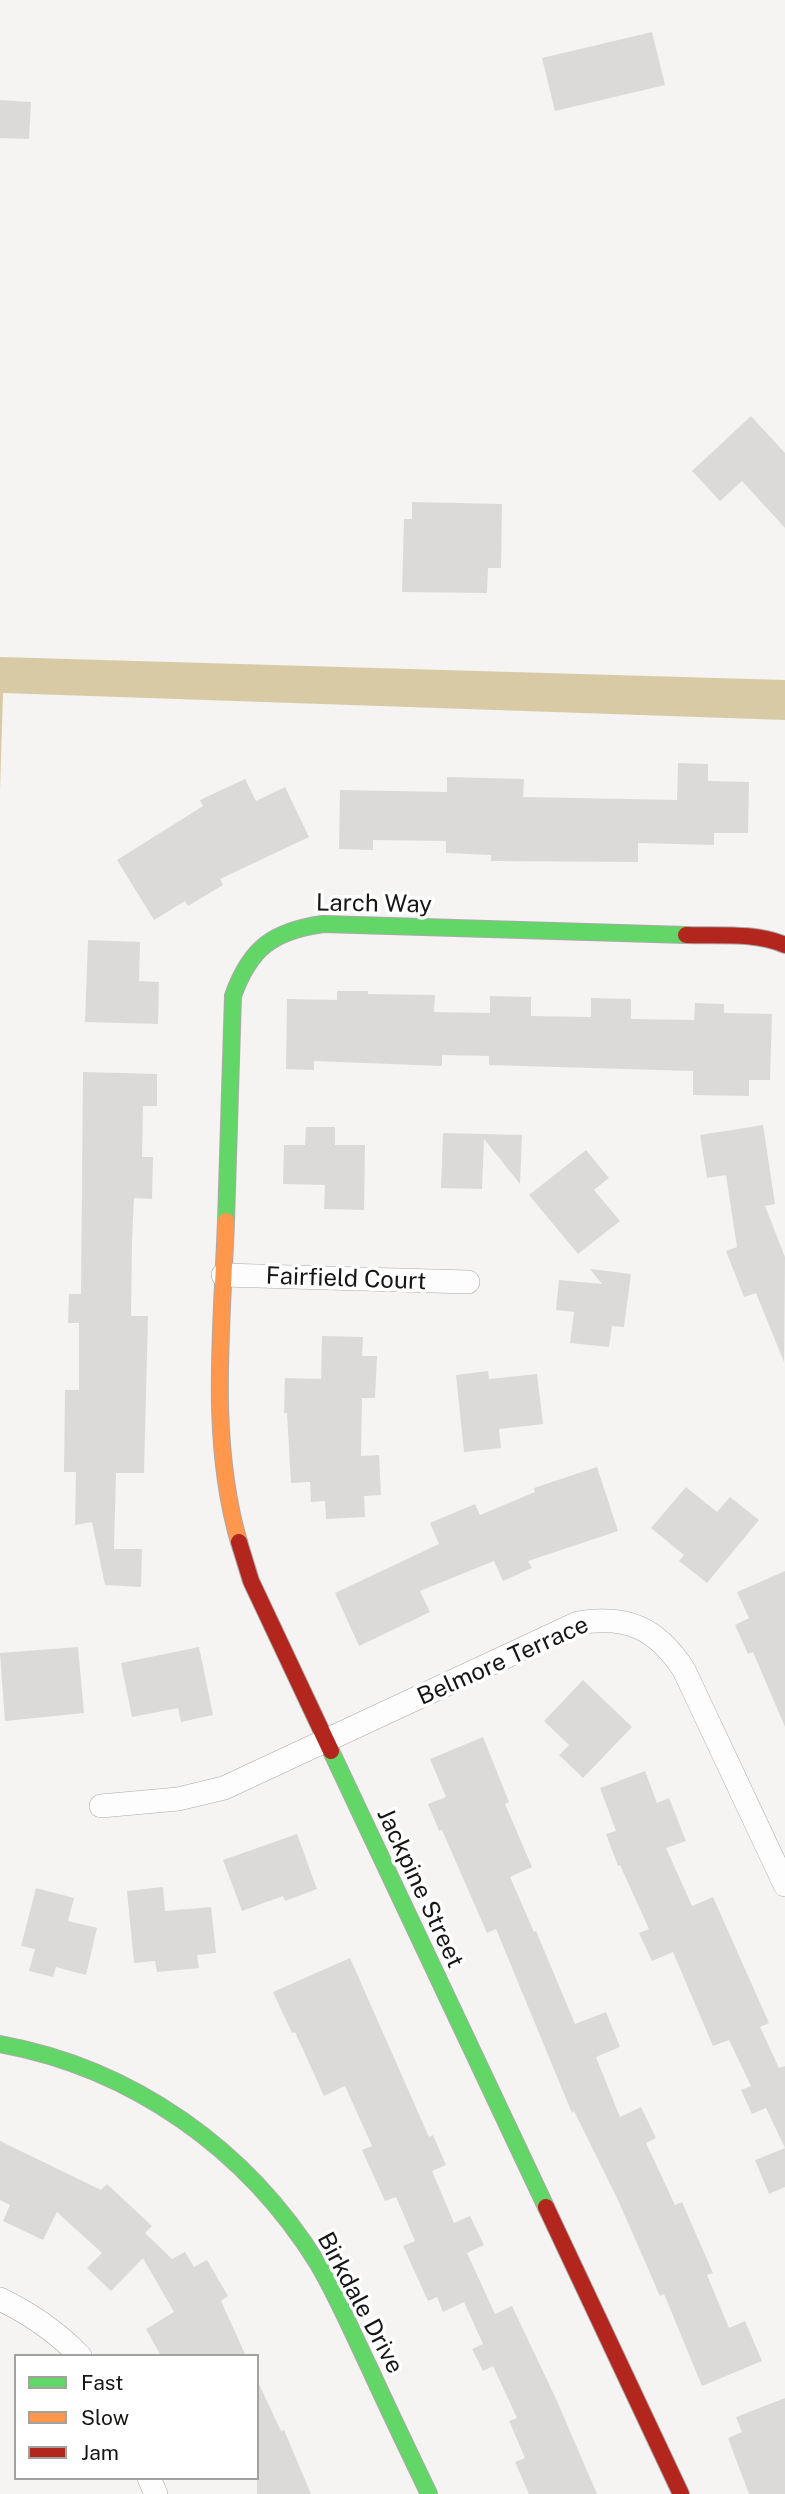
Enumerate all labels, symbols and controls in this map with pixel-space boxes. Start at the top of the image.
street label: Larch Way [316,889,432,919]
street label: Fairfield Court [265,1262,427,1296]
street label: Belmore Terrace [413,1610,593,1712]
street label: Jackpine Street [370,1804,470,1972]
street label: Birkdale Drive [311,2228,409,2378]
legend [14,2354,259,2480]
text: Fast [81,2370,123,2395]
text: Slow [81,2405,129,2430]
text: Jam [81,2440,119,2465]

